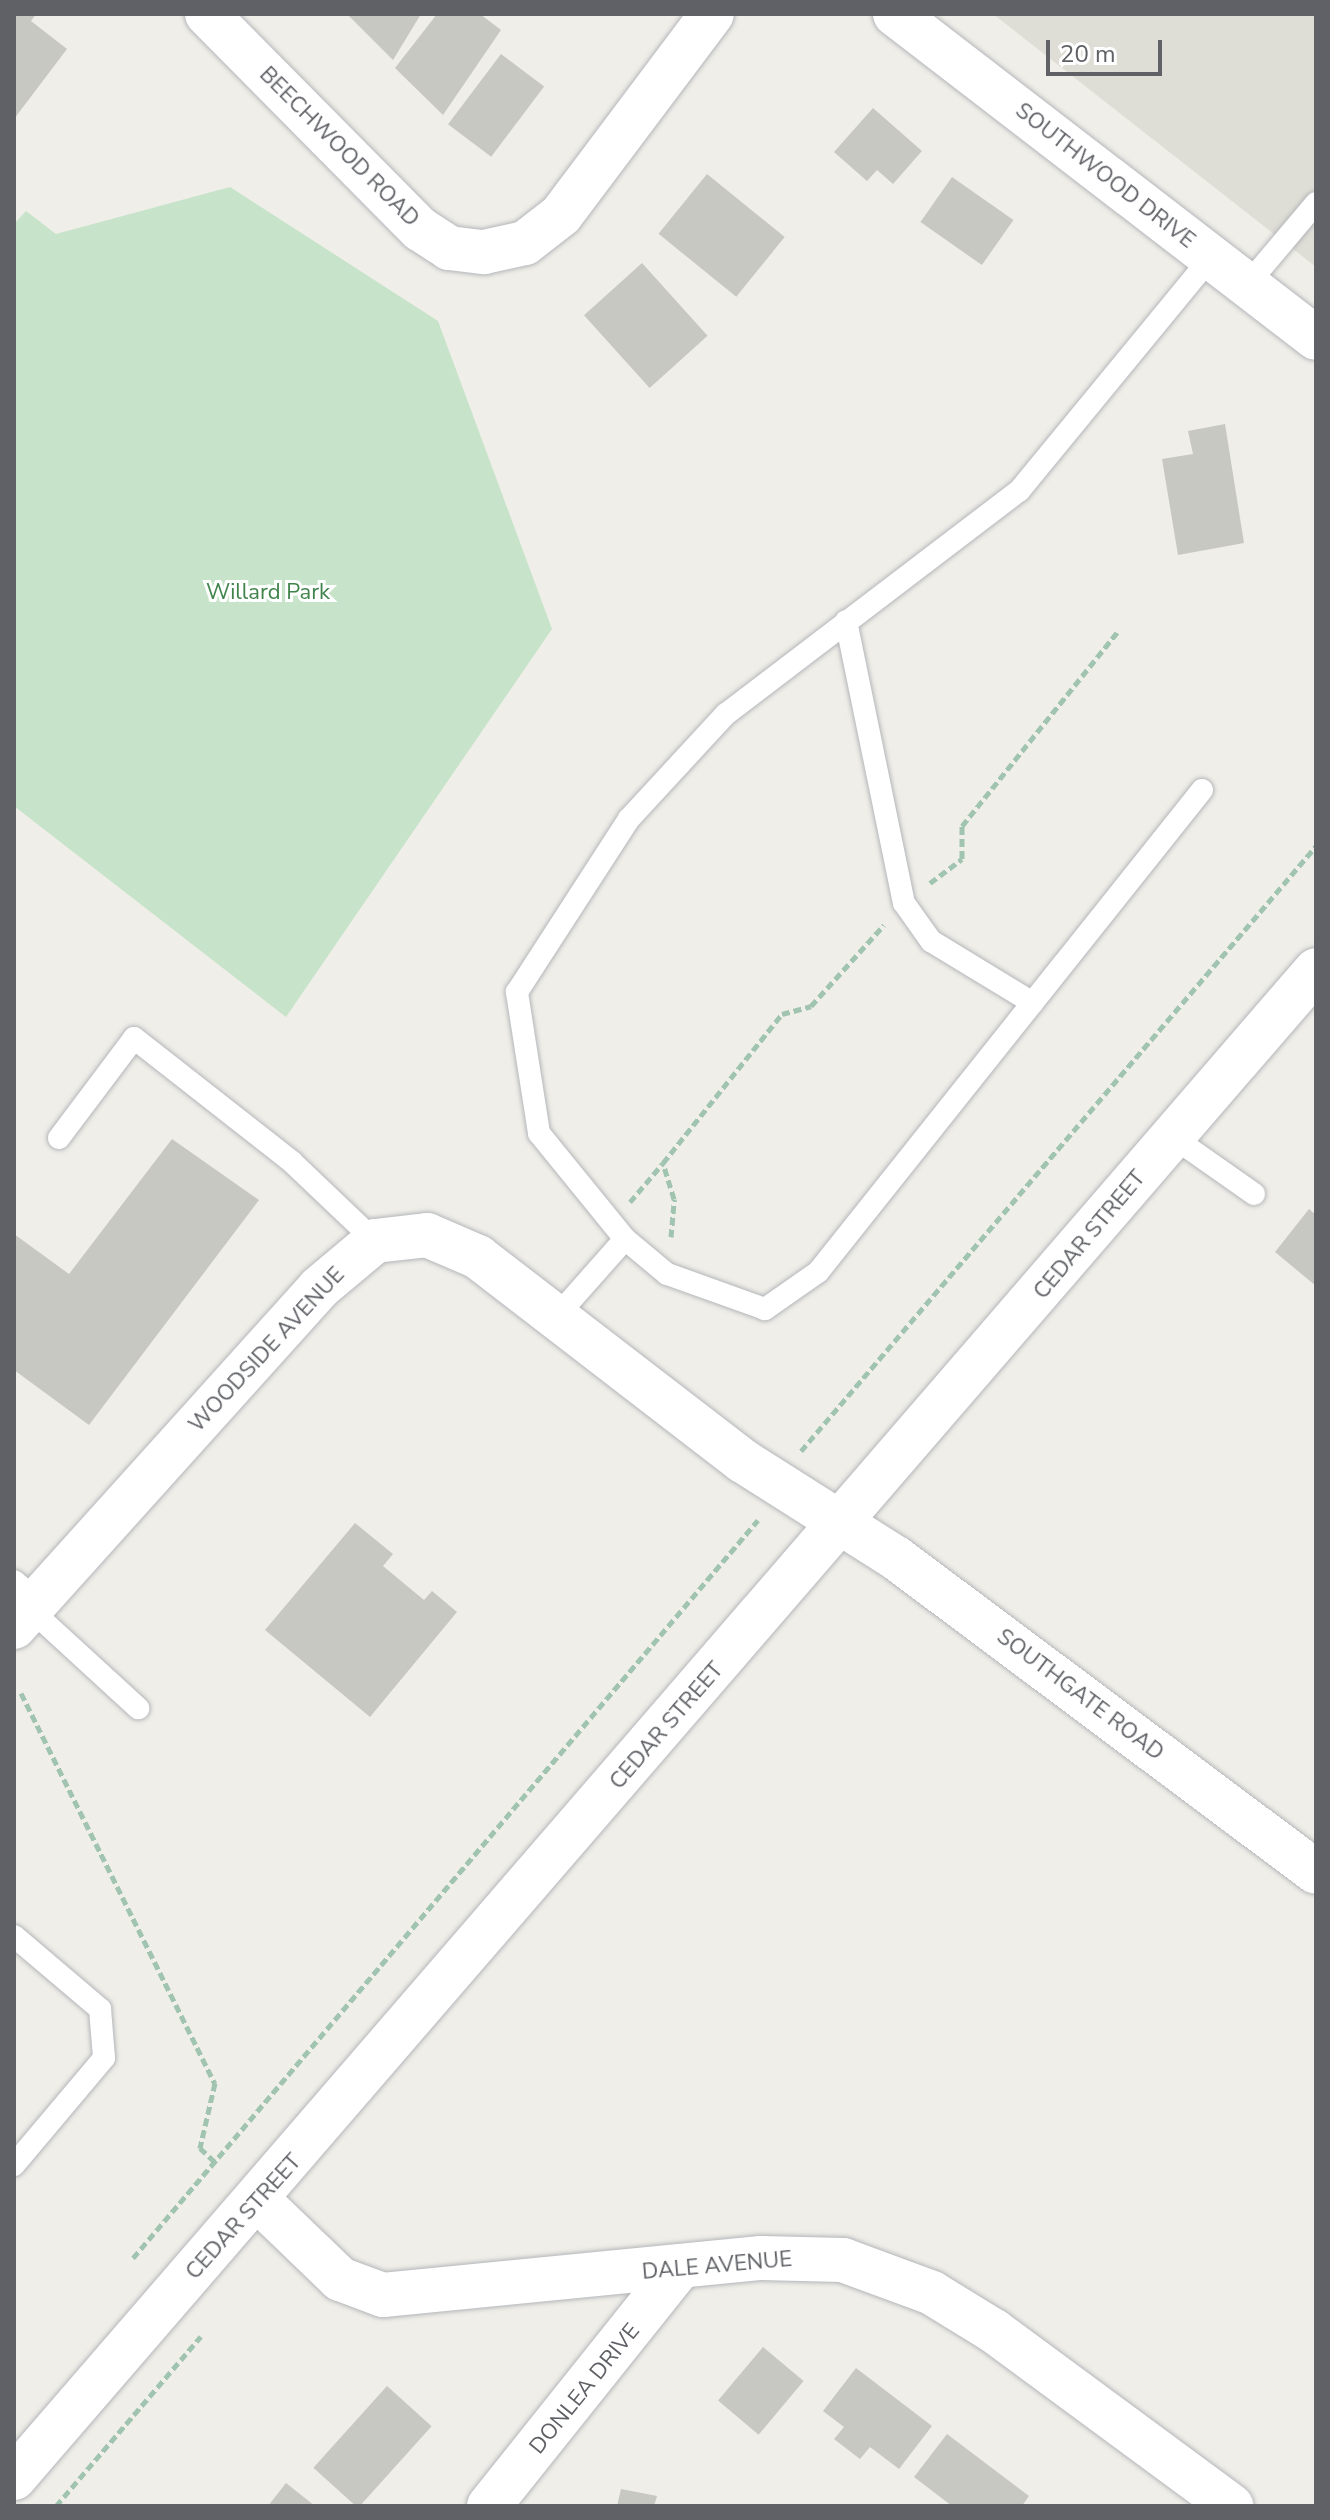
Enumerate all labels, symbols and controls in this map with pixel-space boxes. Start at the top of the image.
scale bar [1050,24,1166,74]
text: 20 m [1060,38,1116,70]
street label: BEECHWOOD ROAD [254,62,424,232]
street label: SOUTHWOOD DRIVE [1010,98,1200,254]
park label: Willard Park [206,580,330,606]
street label: CEDAR STREET [1029,1165,1151,1305]
street label: WOODSIDE AVENUE [184,1262,350,1438]
street label: SOUTHGATE ROAD [991,1624,1169,1766]
street label: CEDAR STREET [605,1657,729,1795]
street label: CEDAR STREET [181,2149,307,2285]
street label: DALE AVENUE [641,2246,793,2286]
street label: DONLEA DRIVE [524,2318,646,2460]

